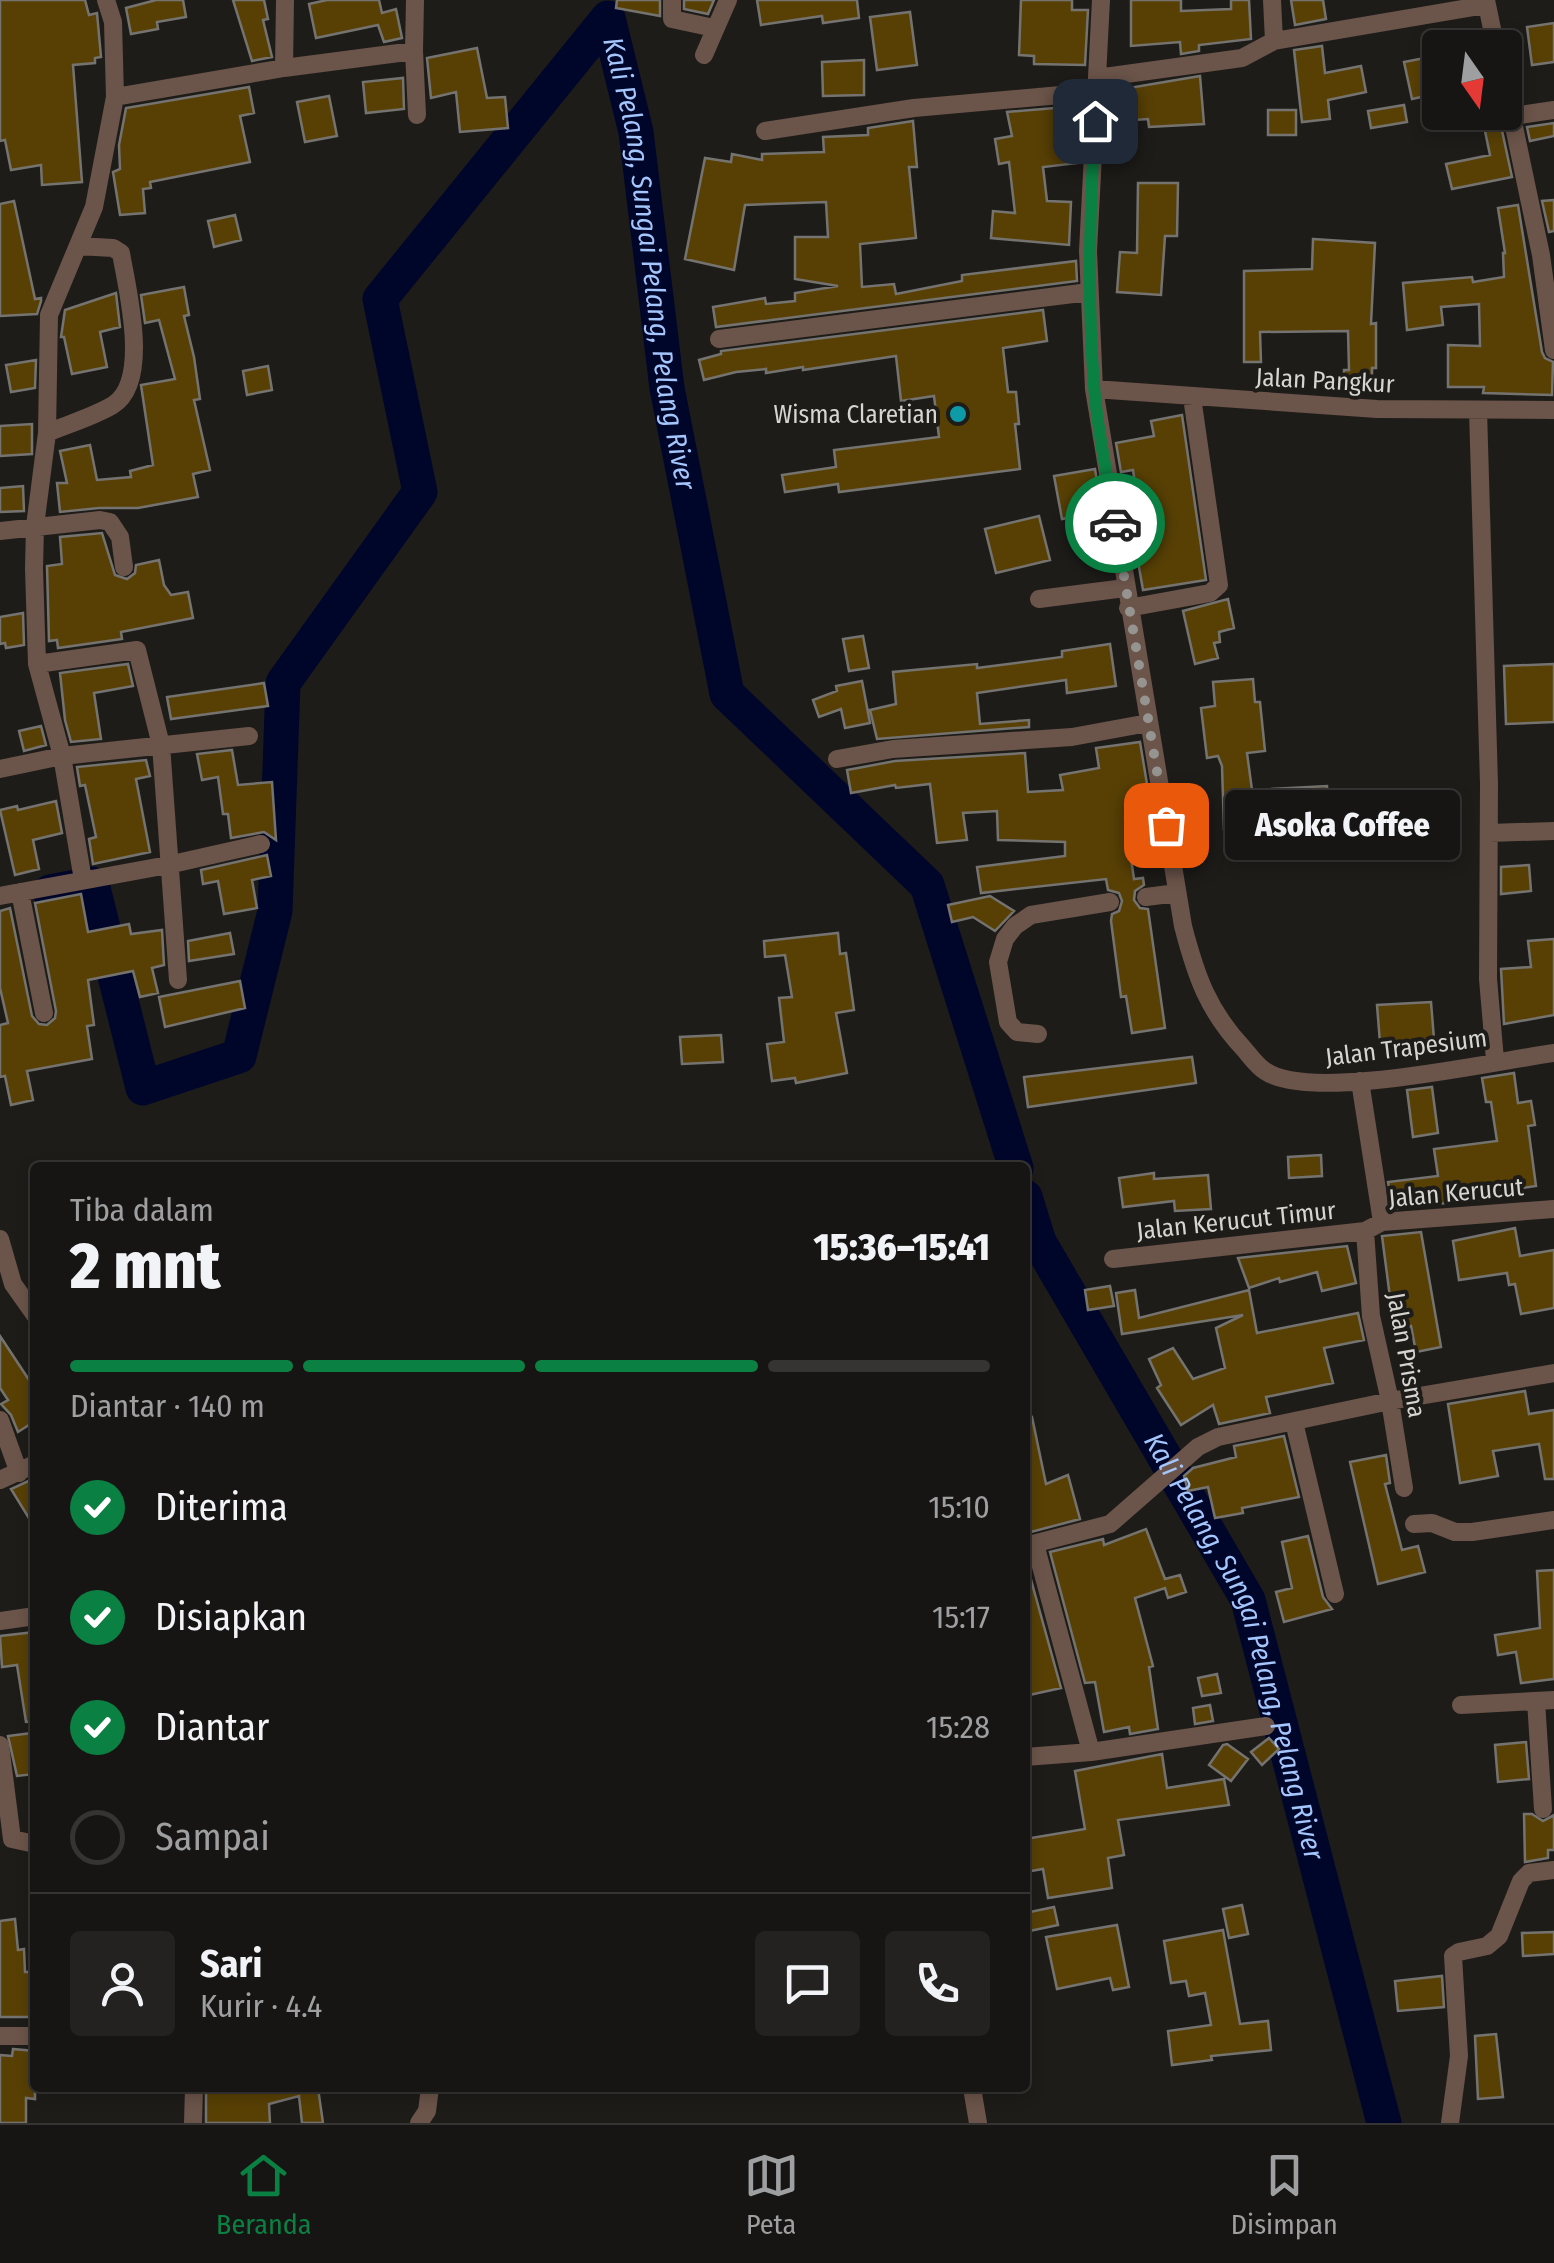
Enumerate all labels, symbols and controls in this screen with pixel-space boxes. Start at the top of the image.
north arrow [1422,30,1522,130]
map controls [1422,30,1522,130]
water label: Kali Pelang, Sungai Pelang, Pelang River [596,34,703,494]
pin [1053,79,1138,164]
icon: home [1068,94,1123,149]
street label: Jalan Pangkur [1255,362,1395,400]
place label: Wisma Claretian [773,400,938,430]
marker: Wisma Claretian [947,403,969,425]
courier [1065,473,1165,573]
icon: car [1088,496,1143,551]
pin [1124,783,1209,868]
callout: Asoka Coffee [1226,790,1461,860]
icon: bag [1139,798,1194,853]
text: Asoka Coffee [1255,806,1430,844]
street label: Jalan Trapesium [1324,1023,1489,1073]
street label: Jalan Kerucut [1387,1172,1526,1214]
text: Tiba dalam [70,1191,214,1229]
street label: Jalan Kerucut Timur [1135,1196,1337,1246]
text: 15:36–15:41 [813,1224,990,1270]
text: 2 mnt [70,1227,220,1305]
street label: Jalan Prisma [1380,1290,1432,1420]
text: Diantar · 140 m [70,1387,265,1425]
water label: Kali Pelang, Sungai Pelang, Pelang River [1137,1427,1331,1864]
icon: check [70,1480,125,1535]
text: Diterima [155,1484,288,1530]
text: 15:10 [928,1488,990,1526]
icon: check [70,1590,125,1645]
text: Disiapkan [155,1594,307,1640]
text: 15:17 [932,1598,990,1636]
icon: check [70,1700,125,1755]
text: Diantar [155,1704,269,1750]
text: 15:28 [926,1708,990,1746]
text: Sampai [155,1814,270,1860]
button: person [70,1931,175,2036]
button: chat [755,1931,860,2036]
button: phone [885,1931,990,2036]
text: Sari [200,1941,262,1987]
text: Kurir · 4.4 [200,1987,322,2025]
tab: Beranda [216,2148,311,2241]
tab: Peta [744,2148,799,2241]
tab: Disimpan [1231,2148,1338,2241]

